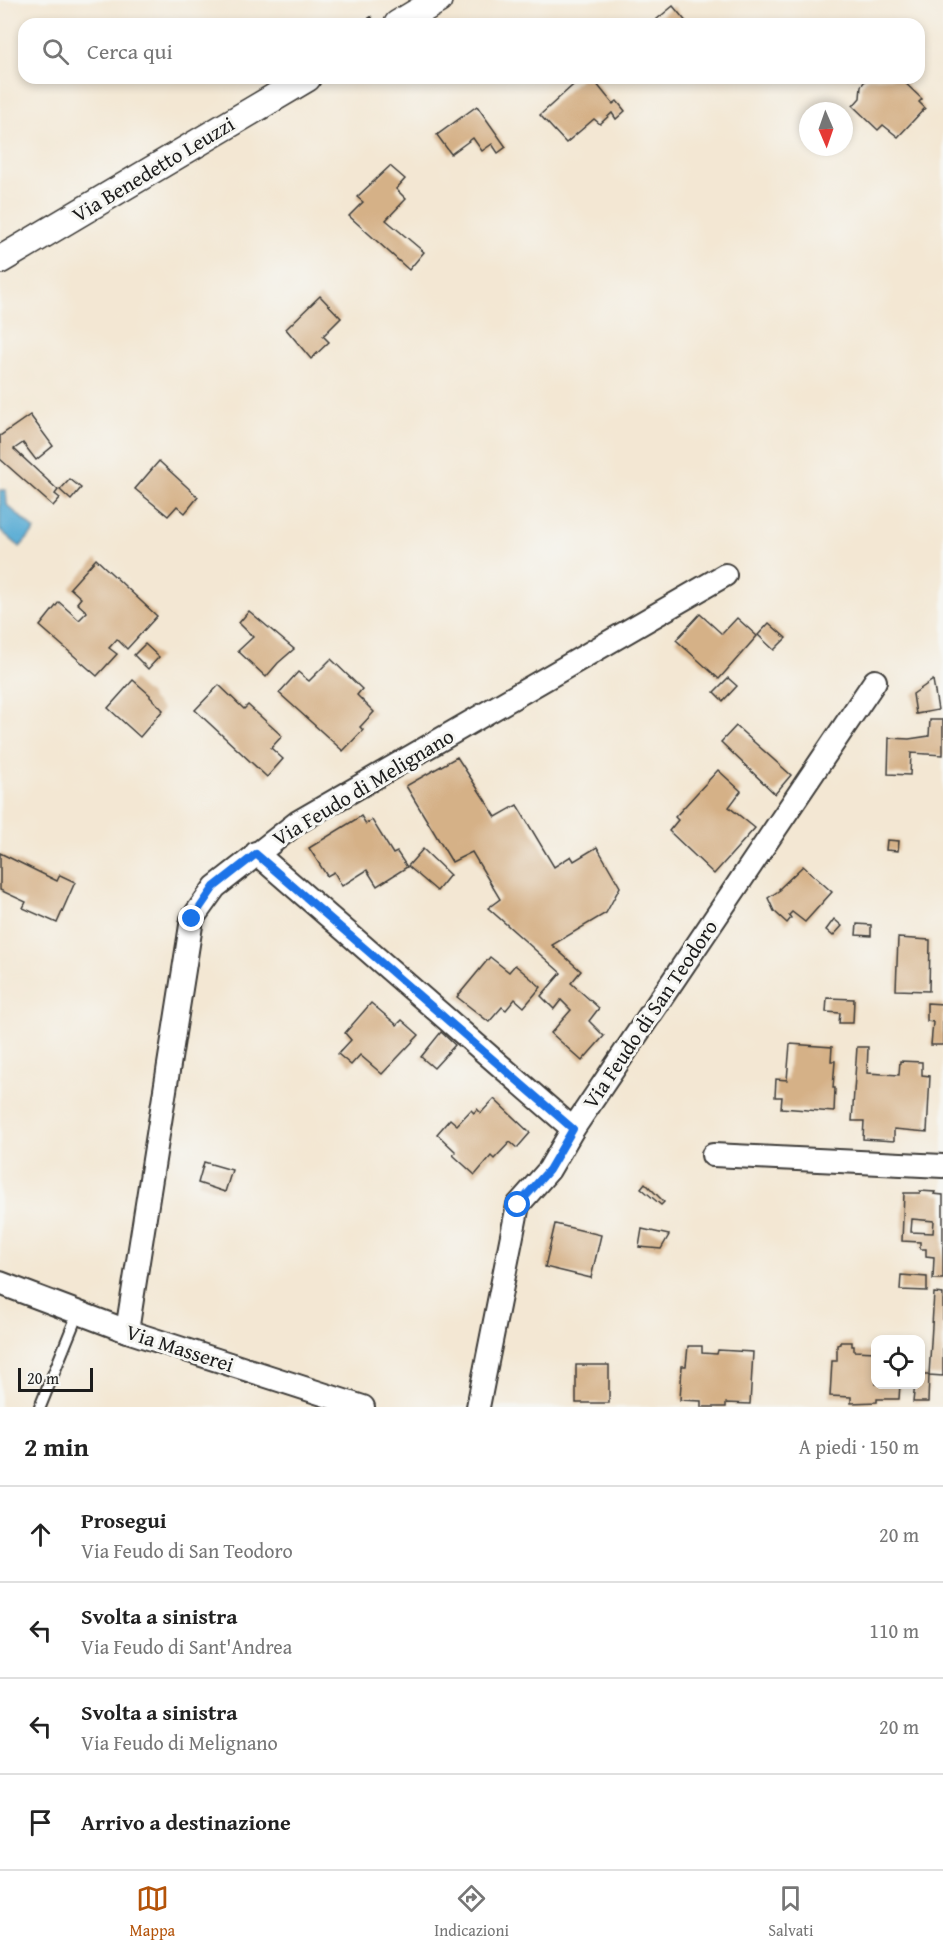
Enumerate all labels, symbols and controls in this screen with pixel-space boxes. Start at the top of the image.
search box [18,18,925,84]
icon: search [39,35,72,68]
text: Cerca qui [87,35,173,67]
north arrow [799,102,853,156]
street label: Via Benedetto Leuzzi [66,108,240,230]
street label: Via Feudo di Melignano [266,720,460,854]
route end [178,905,204,931]
street label: Via Feudo di San Teodoro [575,913,725,1115]
route start [504,1191,530,1217]
street label: Via Masserei [122,1316,238,1380]
map controls [871,1335,925,1389]
button: locate [871,1335,925,1389]
scale bar [18,1365,93,1392]
text: 20 m [27,1366,59,1390]
text: 2 min [24,1427,89,1466]
text: A piedi · 150 m [799,1432,919,1461]
text: Prosegui [81,1504,167,1536]
icon: ahead [24,1518,57,1551]
text: 20 m [879,1520,919,1549]
text: Via Feudo di San Teodoro [81,1536,293,1565]
text: Svolta a sinistra [81,1600,238,1632]
icon: left [24,1614,57,1647]
text: 110 m [869,1616,919,1645]
text: Via Feudo di Sant'Andrea [81,1632,292,1661]
text: Svolta a sinistra [81,1696,238,1728]
icon: left [24,1710,57,1743]
text: 20 m [879,1712,919,1741]
text: Via Feudo di Melignano [81,1728,278,1757]
icon: arrive [24,1806,57,1839]
text: Arrivo a destinazione [81,1806,291,1838]
tab: Mappa [130,1882,175,1942]
tab: Indicazioni [434,1882,509,1942]
tab: Salvati [768,1882,813,1942]

